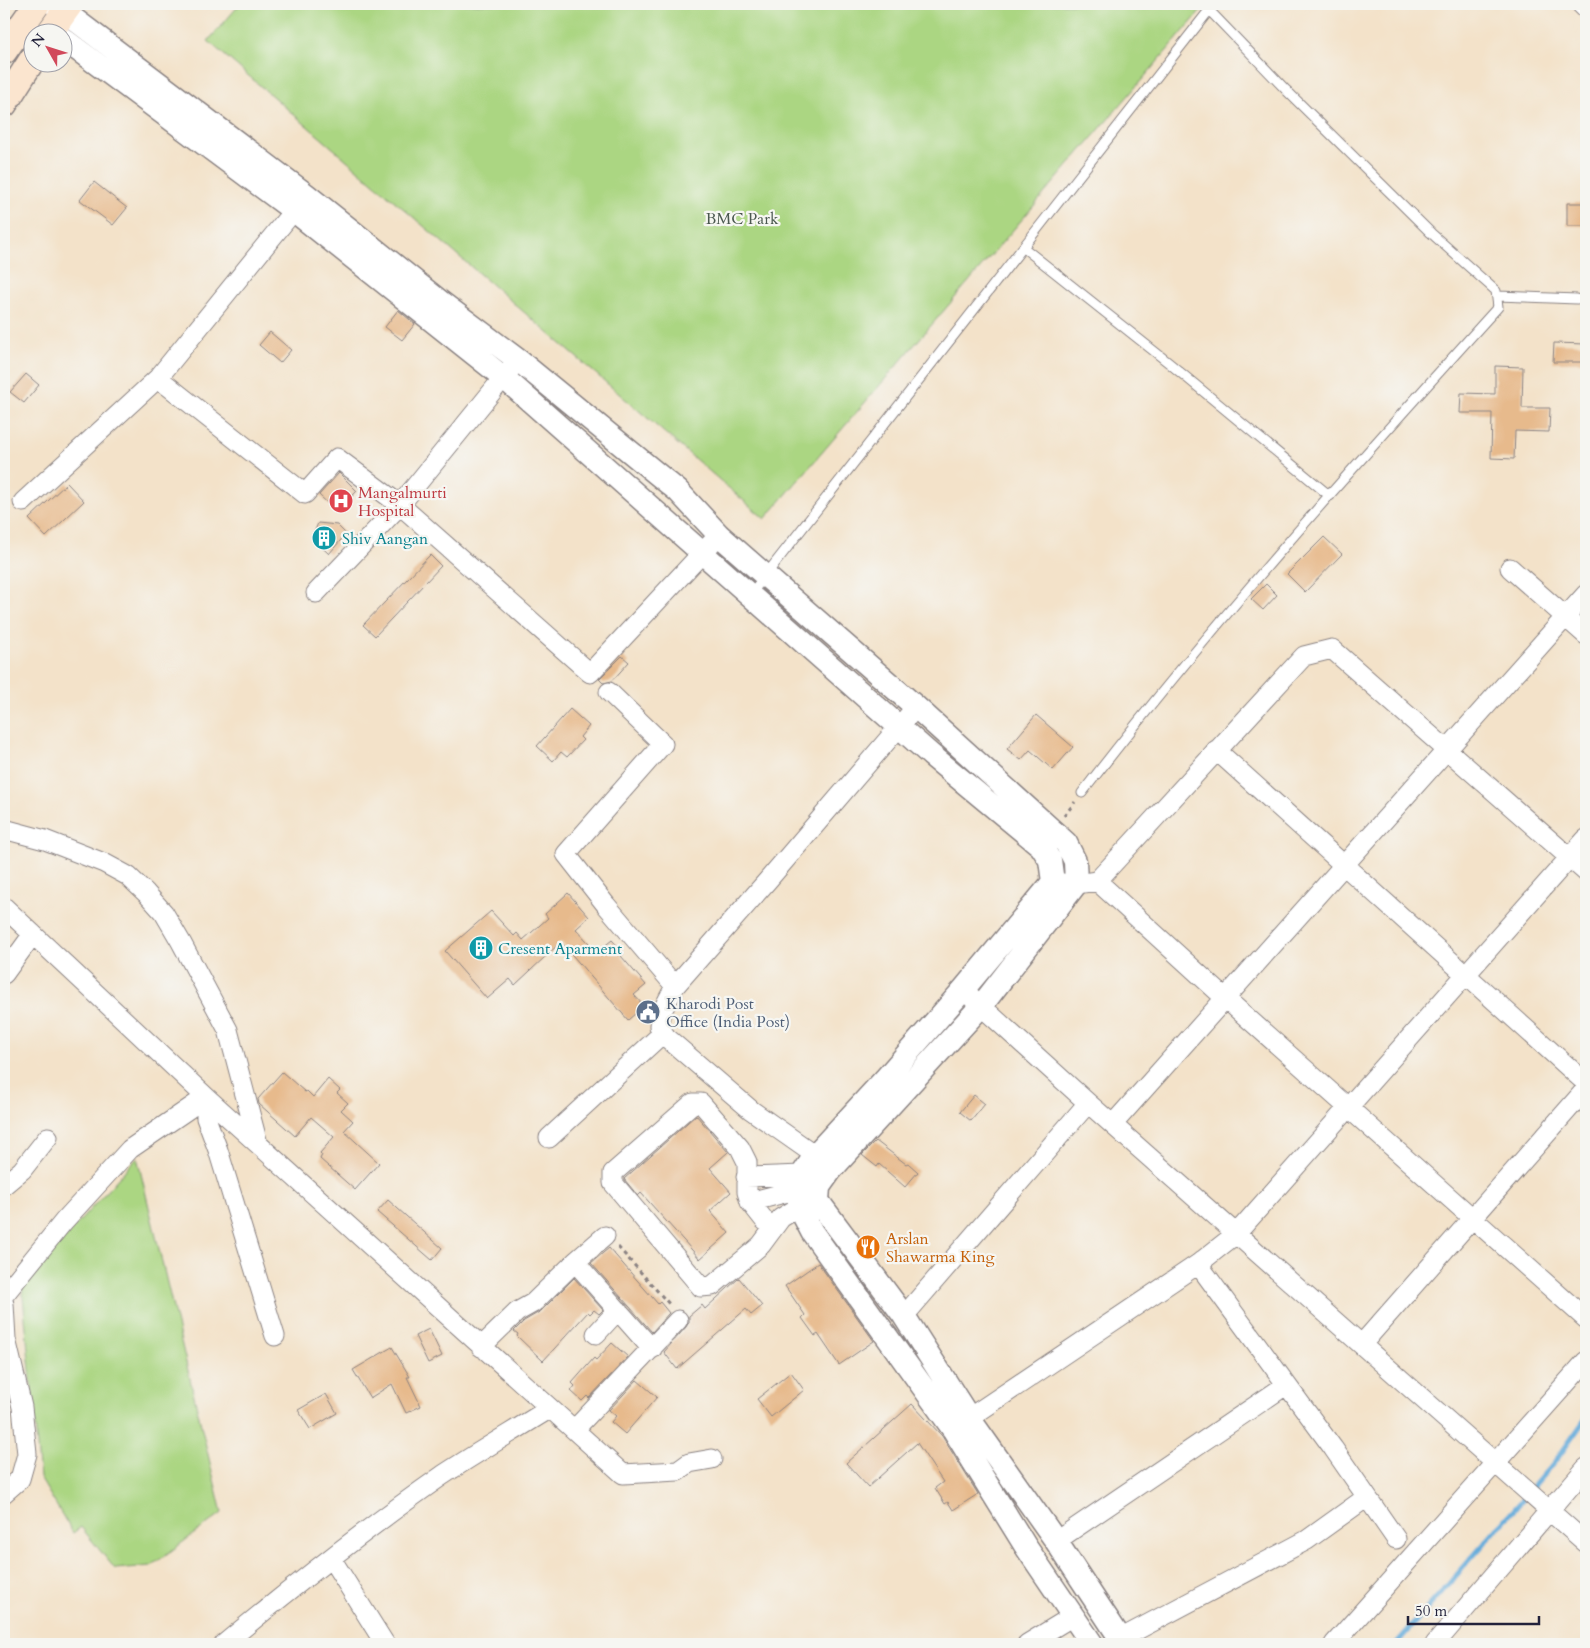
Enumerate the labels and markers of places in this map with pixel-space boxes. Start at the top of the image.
place label: Mangalmurti Hospital [358,482,447,522]
hospital icon: Mangalmurti Hospital [328,488,354,514]
building icon: Shiv Aangan [311,525,337,551]
place label: Shiv Aangan [342,528,428,550]
building icon: Cresent Aparment [468,935,494,961]
place label: Cresent Aparment [498,938,622,960]
place label: Kharodi Post Office (India Post) [666,993,790,1033]
public building icon: Kharodi Post Office (India Post) [635,999,661,1025]
place label: Arslan Shawarma King [886,1228,995,1268]
restaurant icon: Arslan Shawarma King [855,1234,881,1260]

